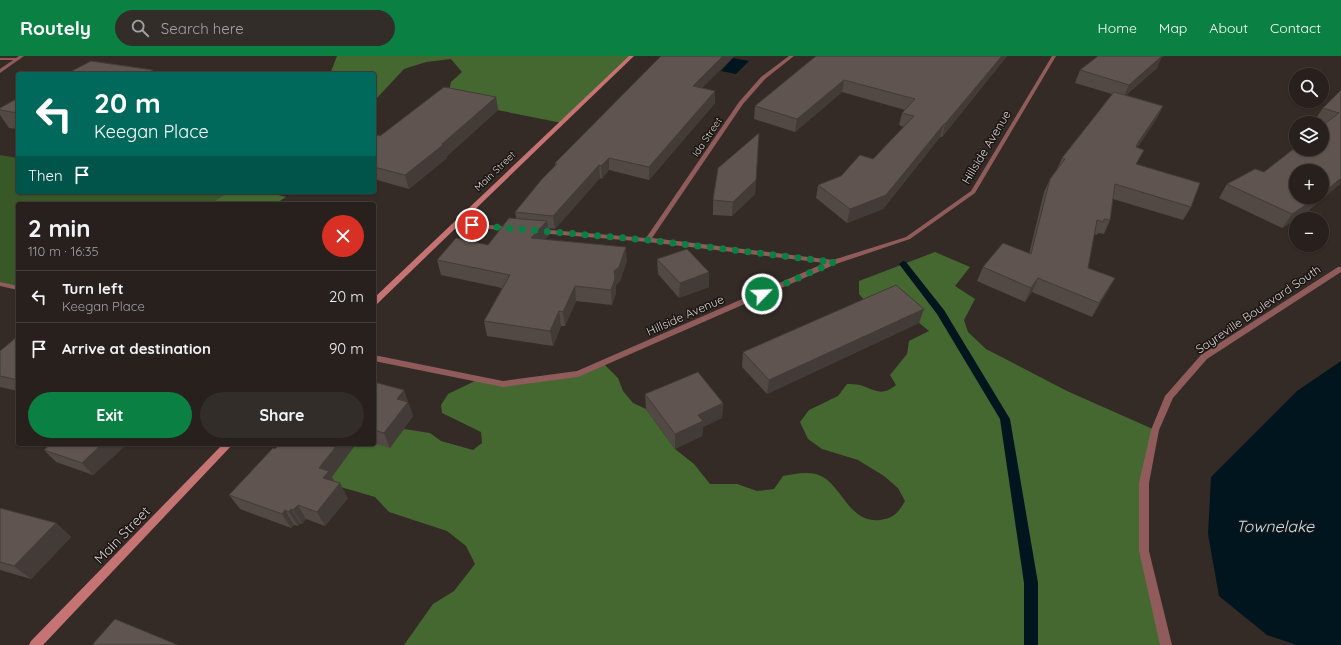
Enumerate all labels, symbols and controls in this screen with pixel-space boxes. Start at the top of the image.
search box [115,10,395,46]
text: Routely [20,16,91,40]
icon: search [129,17,151,39]
text: Search here [161,19,244,38]
text: Home [1098,19,1137,37]
text: Map [1159,19,1187,37]
text: About [1209,19,1248,37]
text: Contact [1270,19,1321,37]
map controls [1289,68,1329,252]
button: search [1289,68,1329,108]
text: 20 m [94,85,161,120]
icon: left [28,88,80,140]
street label: Hillside Avenue [958,107,1014,187]
street label: Ida Street [689,114,725,159]
button: layers [1289,116,1329,156]
text: Keegan Place [94,120,209,143]
street label: Main Street [472,148,519,194]
icon: arrive [71,164,93,186]
button: + [1289,164,1329,204]
text: Then [28,166,63,185]
pin [455,208,489,242]
button: − [1289,212,1329,252]
text: 2 min [28,213,90,243]
icon: arrive [461,214,483,236]
button: close [322,215,364,257]
text: 110 m · 16:35 [28,243,99,259]
street label: Sayreville Boulevard South [1193,261,1323,357]
position arrow [741,273,783,315]
text: Turn left [62,279,124,298]
icon: left [28,286,50,308]
text: 20 m [329,287,364,306]
street label: Hillside Avenue [644,291,726,339]
text: Keegan Place [62,298,145,314]
icon: arrive [28,338,50,360]
text: Arrive at destination [62,339,211,358]
text: 90 m [329,339,364,358]
button: Exit [28,392,192,438]
button: Share [200,392,364,438]
street label: Main Street [90,502,154,568]
water label: Townelake [1236,516,1315,536]

